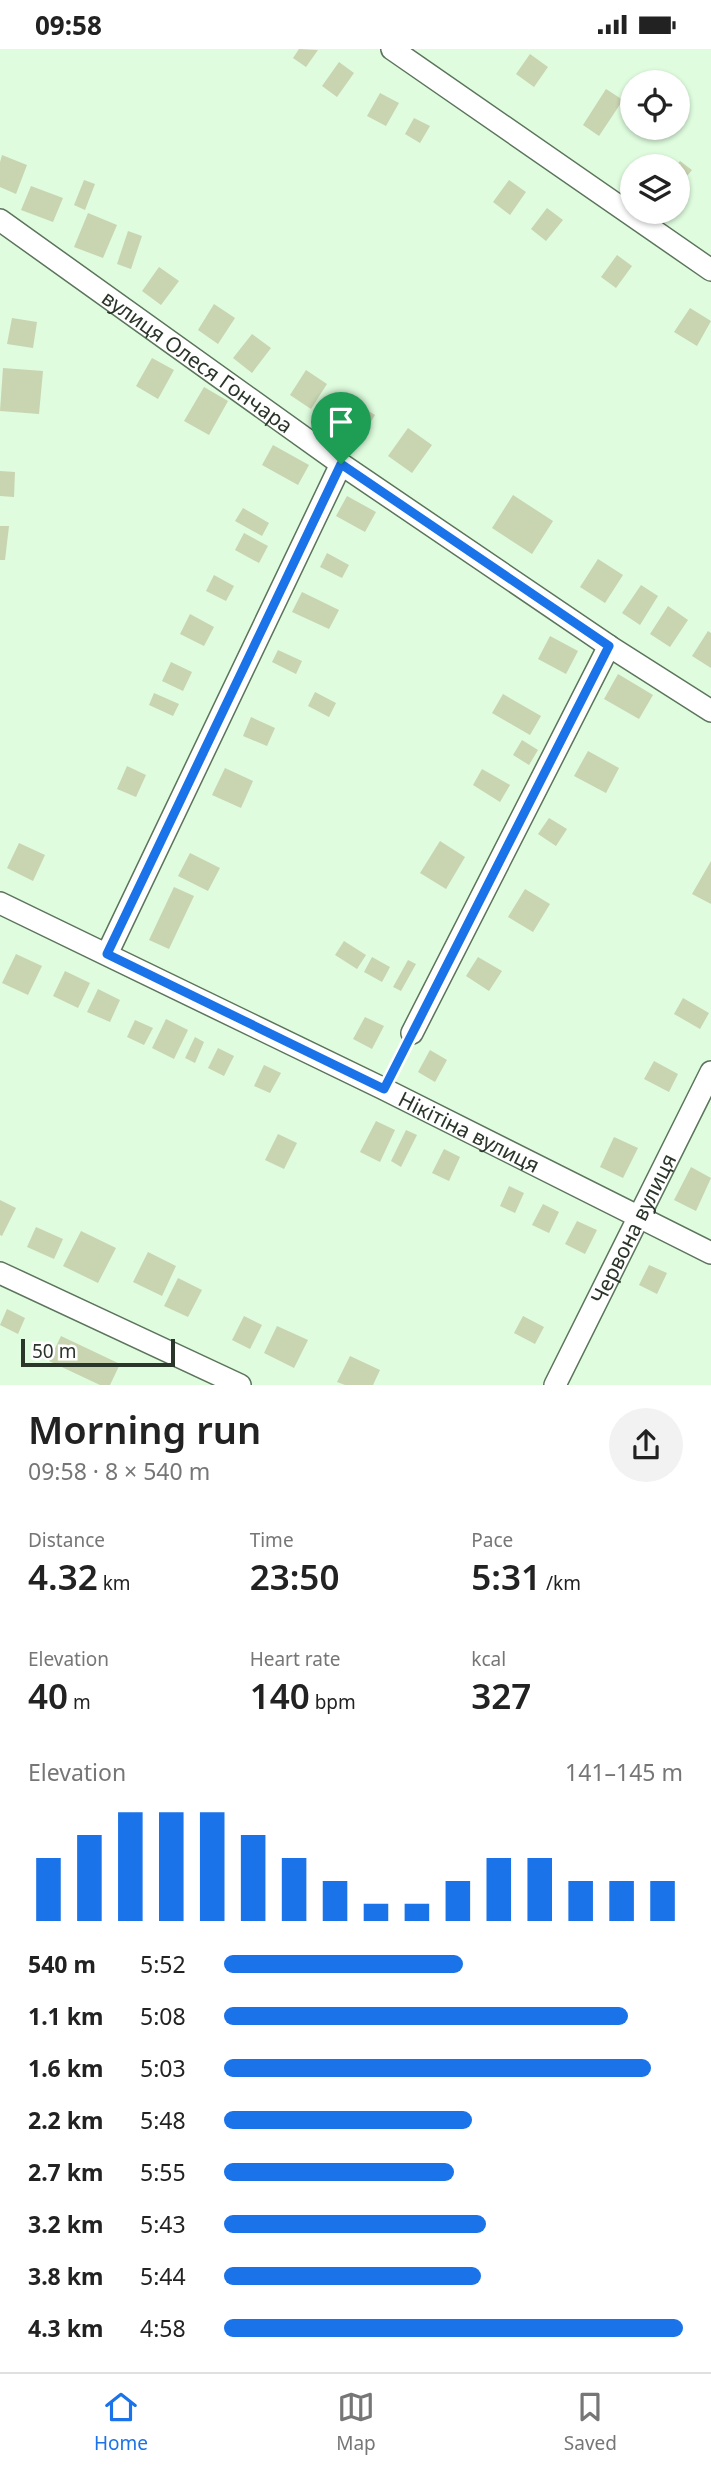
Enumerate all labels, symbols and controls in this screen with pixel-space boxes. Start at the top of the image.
text: 09:58 [35,7,102,43]
map controls [620,70,690,224]
button: locate [620,70,690,140]
button: layers [620,154,690,224]
street label: вулиця Олеся Гончара [97,284,299,439]
pin [311,392,371,464]
icon: arrive [322,403,360,441]
street label: Нікітіна вулиця [394,1085,545,1179]
street label: Червона вулиця [584,1148,682,1308]
scale bar [21,1336,175,1368]
text: 50 m [32,1338,76,1364]
text: Morning run [28,1403,261,1455]
button: share [609,1408,683,1482]
text: 09:58 · 8 × 540 m [28,1455,210,1487]
text: Distance [28,1527,105,1553]
text: Time [250,1527,294,1553]
text: Pace [471,1527,513,1553]
text: 4.32 [28,1553,98,1600]
text: 23:50 [250,1553,339,1600]
text: 5:31 [471,1553,541,1600]
text: km [98,1570,131,1596]
text: /km [541,1570,581,1596]
text: Elevation [28,1646,109,1672]
text: Heart rate [250,1646,340,1672]
text: kcal [471,1646,506,1672]
text: 40 [28,1672,68,1719]
text: 140 [250,1672,310,1719]
text: 327 [471,1672,531,1719]
text: m [68,1689,91,1715]
text: bpm [310,1689,356,1715]
text: Elevation [28,1756,126,1788]
text: 141–145 m [565,1756,683,1788]
text: 540 m [28,1948,96,1980]
text: 5:52 [140,1948,186,1980]
text: 1.1 km [28,2000,103,2032]
text: 5:08 [140,2000,186,2032]
text: 1.6 km [28,2052,103,2084]
text: 5:03 [140,2052,186,2084]
text: 2.2 km [28,2104,103,2136]
text: 5:48 [140,2104,186,2136]
text: 2.7 km [28,2156,103,2188]
text: 5:55 [140,2156,186,2188]
text: 3.2 km [28,2208,103,2240]
text: 5:43 [140,2208,186,2240]
text: 3.8 km [28,2260,103,2292]
text: 5:44 [140,2260,186,2292]
text: 4.3 km [28,2312,103,2344]
text: 4:58 [140,2312,186,2344]
tab: Home [94,2388,148,2456]
tab: Map [336,2388,376,2456]
tab: Saved [564,2388,617,2456]

